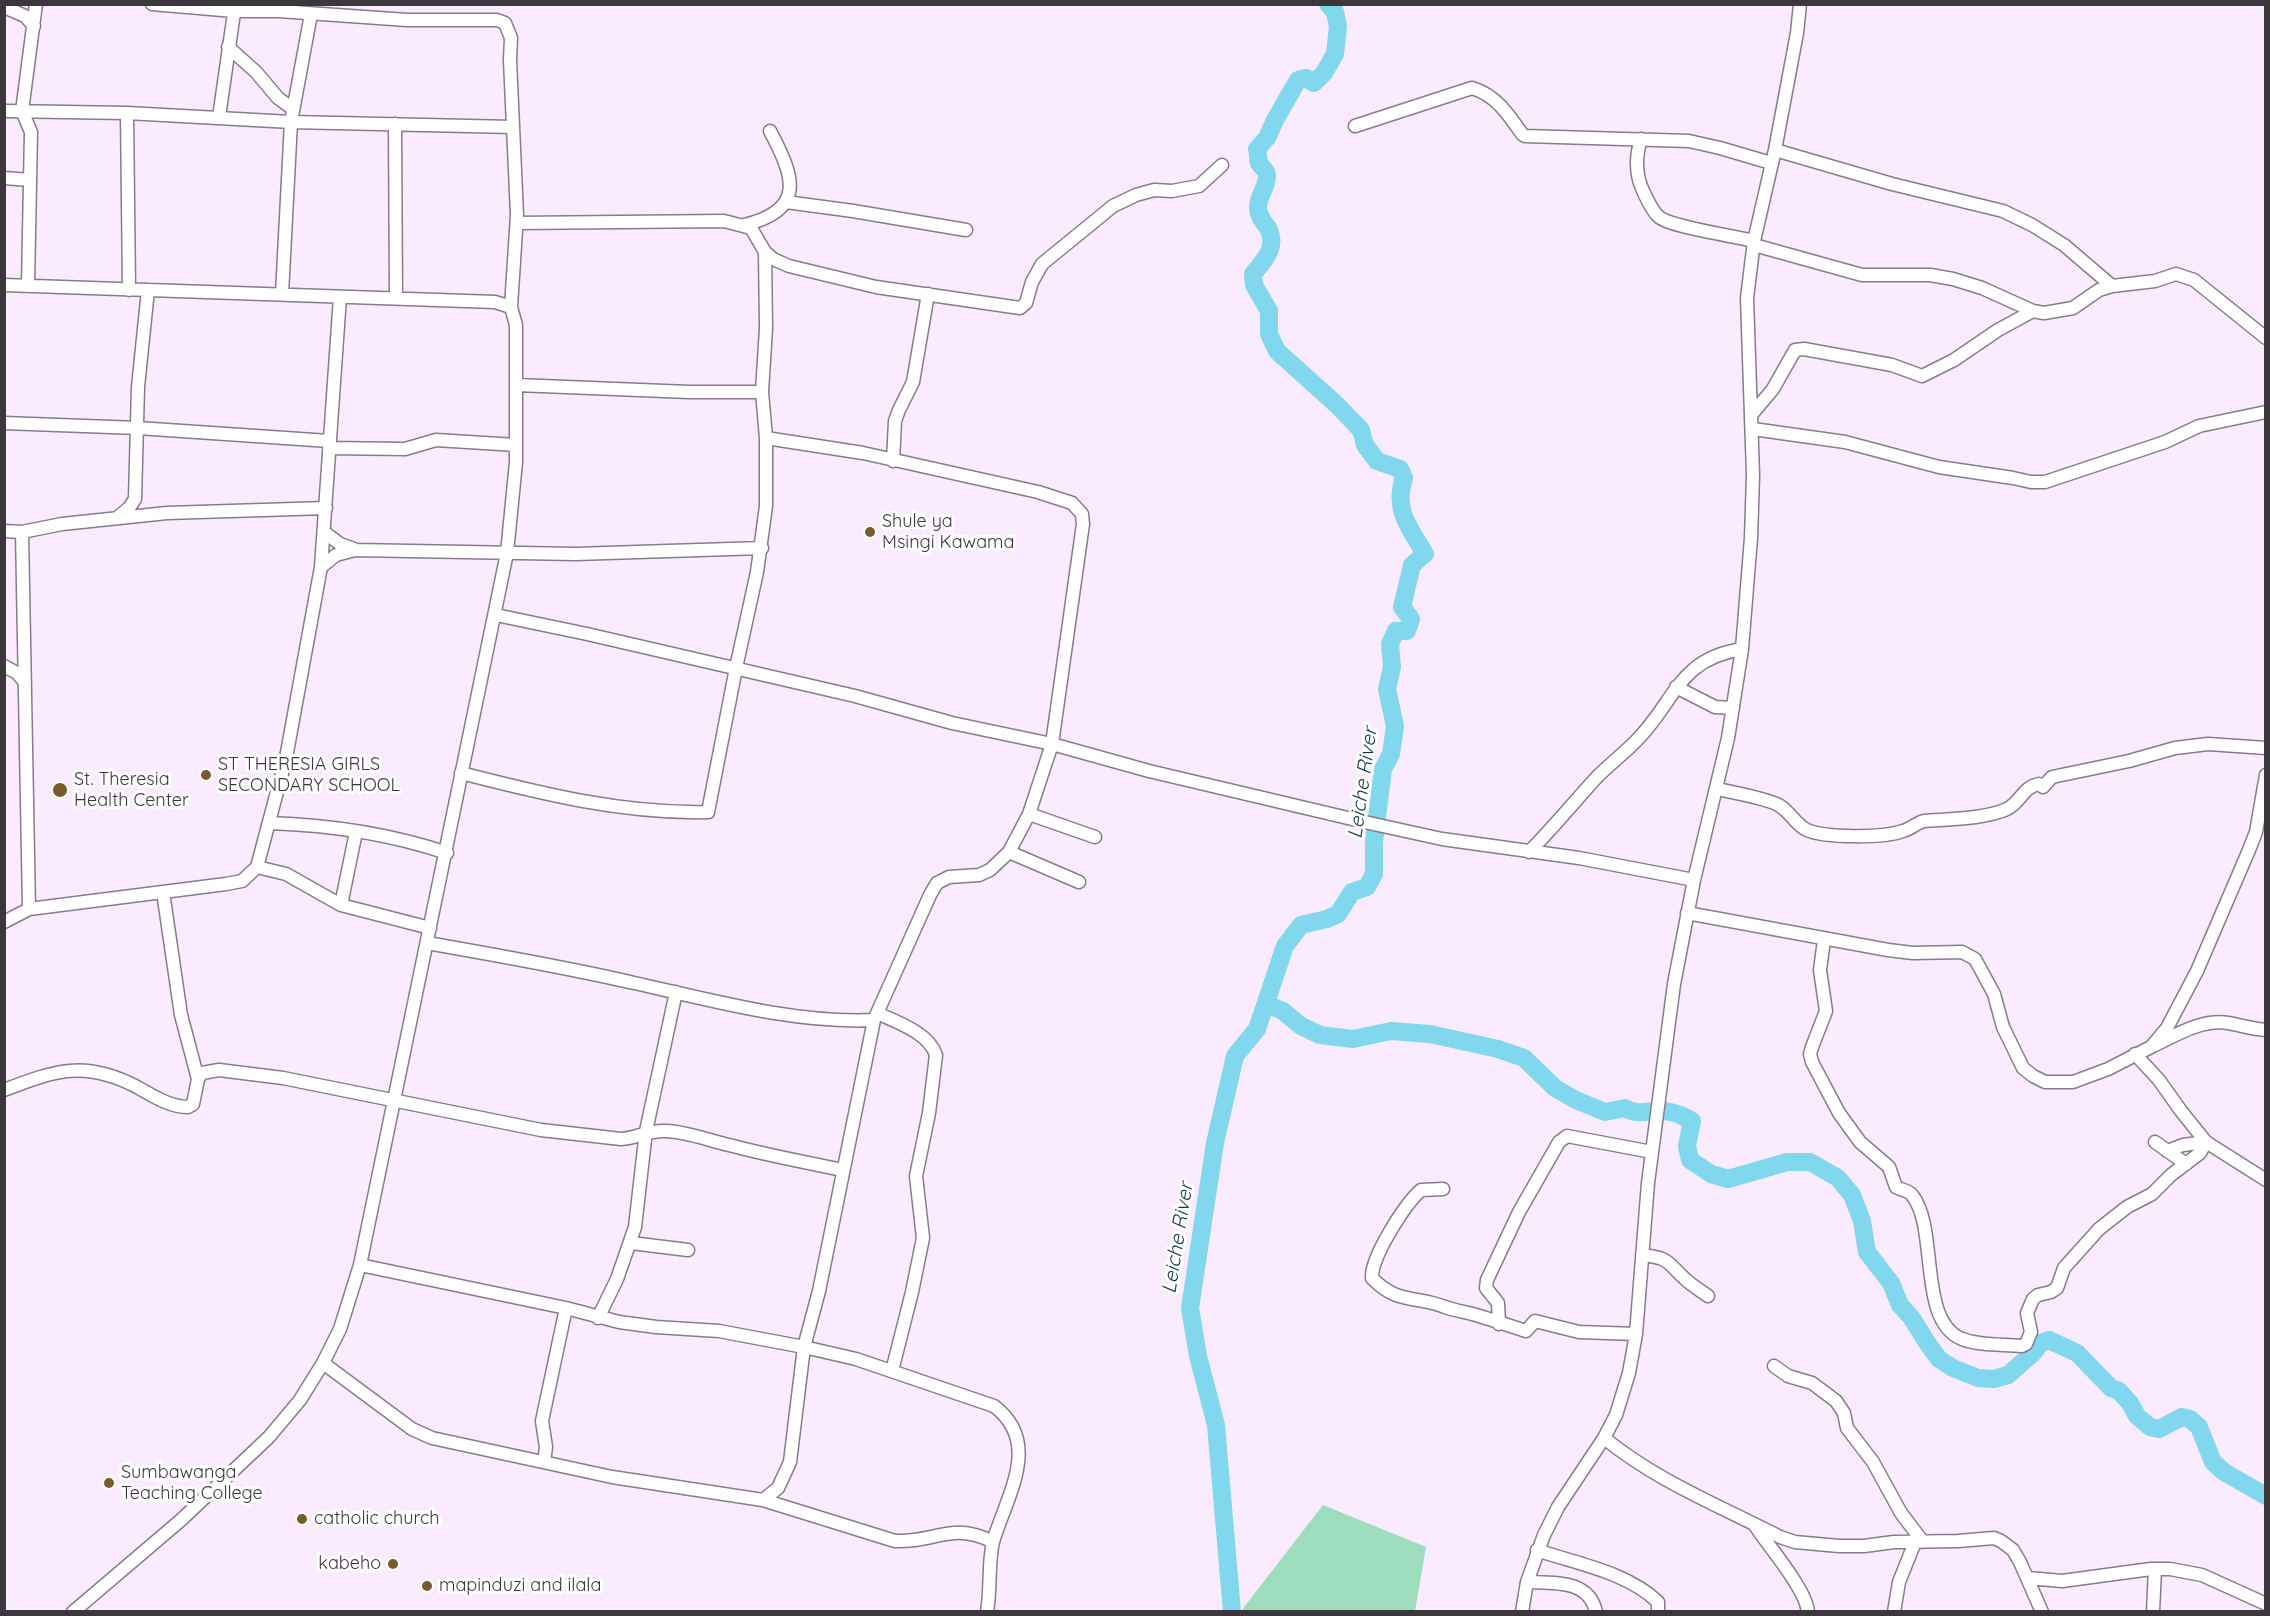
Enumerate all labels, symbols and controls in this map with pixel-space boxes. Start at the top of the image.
place label: Shule ya Msingi Kawama [882,511,1014,554]
marker: Shule ya Msingi Kawama [863,525,877,539]
water label: Leiche River [1343,726,1383,840]
place label: ST THERESIA GIRLS SECONDARY SCHOOL [218,754,400,796]
marker: ST THERESIA GIRLS SECONDARY SCHOOL [199,768,213,782]
place label: St. Theresia Health Center [74,769,189,812]
marker: St. Theresia Health Center [51,781,69,799]
water label: Leiche River [1157,1181,1199,1295]
place label: Sumbawanga Teaching College [121,1462,263,1504]
marker: Sumbawanga Teaching College [102,1476,116,1490]
place label: catholic church [314,1508,440,1530]
marker: catholic church [295,1512,309,1526]
place label: kabeho [318,1553,381,1575]
marker: kabeho [386,1557,400,1571]
place label: mapinduzi and ilala [439,1575,601,1597]
marker: mapinduzi and ilala [420,1579,434,1593]

